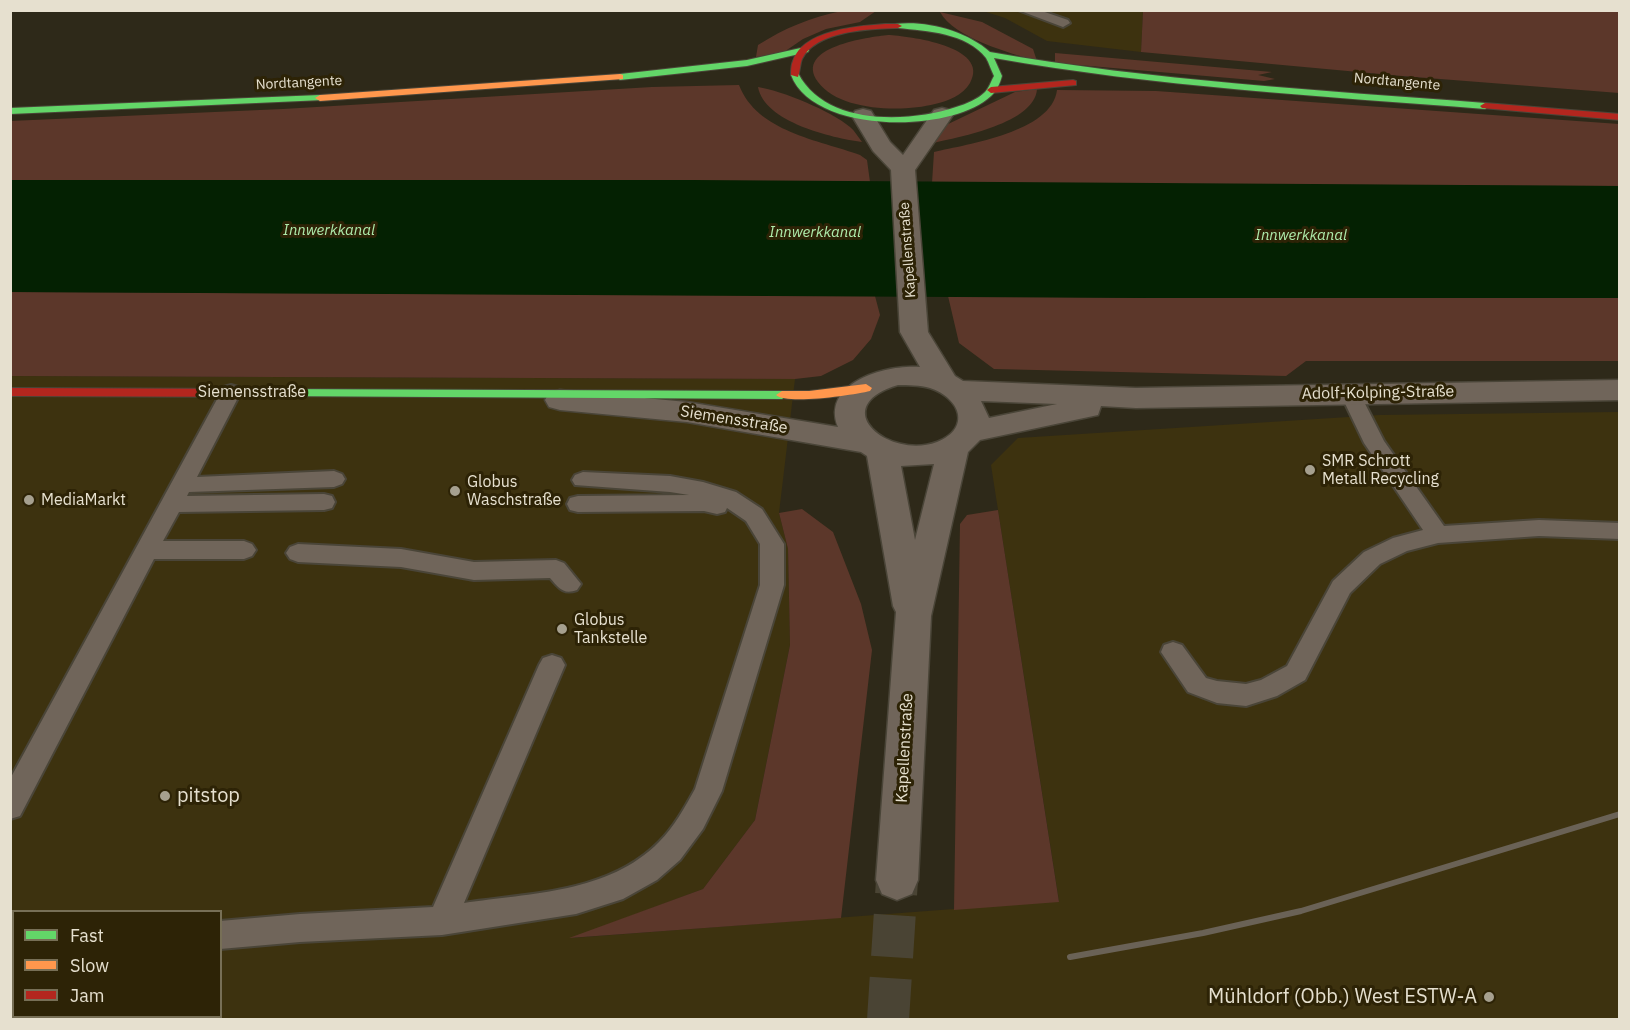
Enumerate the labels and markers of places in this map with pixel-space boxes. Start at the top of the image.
place label: SMR Schrott Metall Recycling [1322,451,1439,489]
marker: SMR Schrott Metall Recycling [1303,463,1317,477]
place label: Globus Waschstraße [467,472,561,510]
marker: Globus Waschstraße [448,484,462,498]
place label: MediaMarkt [41,490,126,510]
marker: MediaMarkt [22,493,36,507]
place label: Globus Tankstelle [574,610,647,648]
marker: Globus Tankstelle [555,622,569,636]
place label: pitstop [177,784,240,808]
marker: pitstop [158,789,172,803]
place label: Mühldorf (Obb.) West ESTW-A [1208,985,1477,1009]
marker: Mühldorf (Obb.) West ESTW-A [1482,990,1496,1004]

